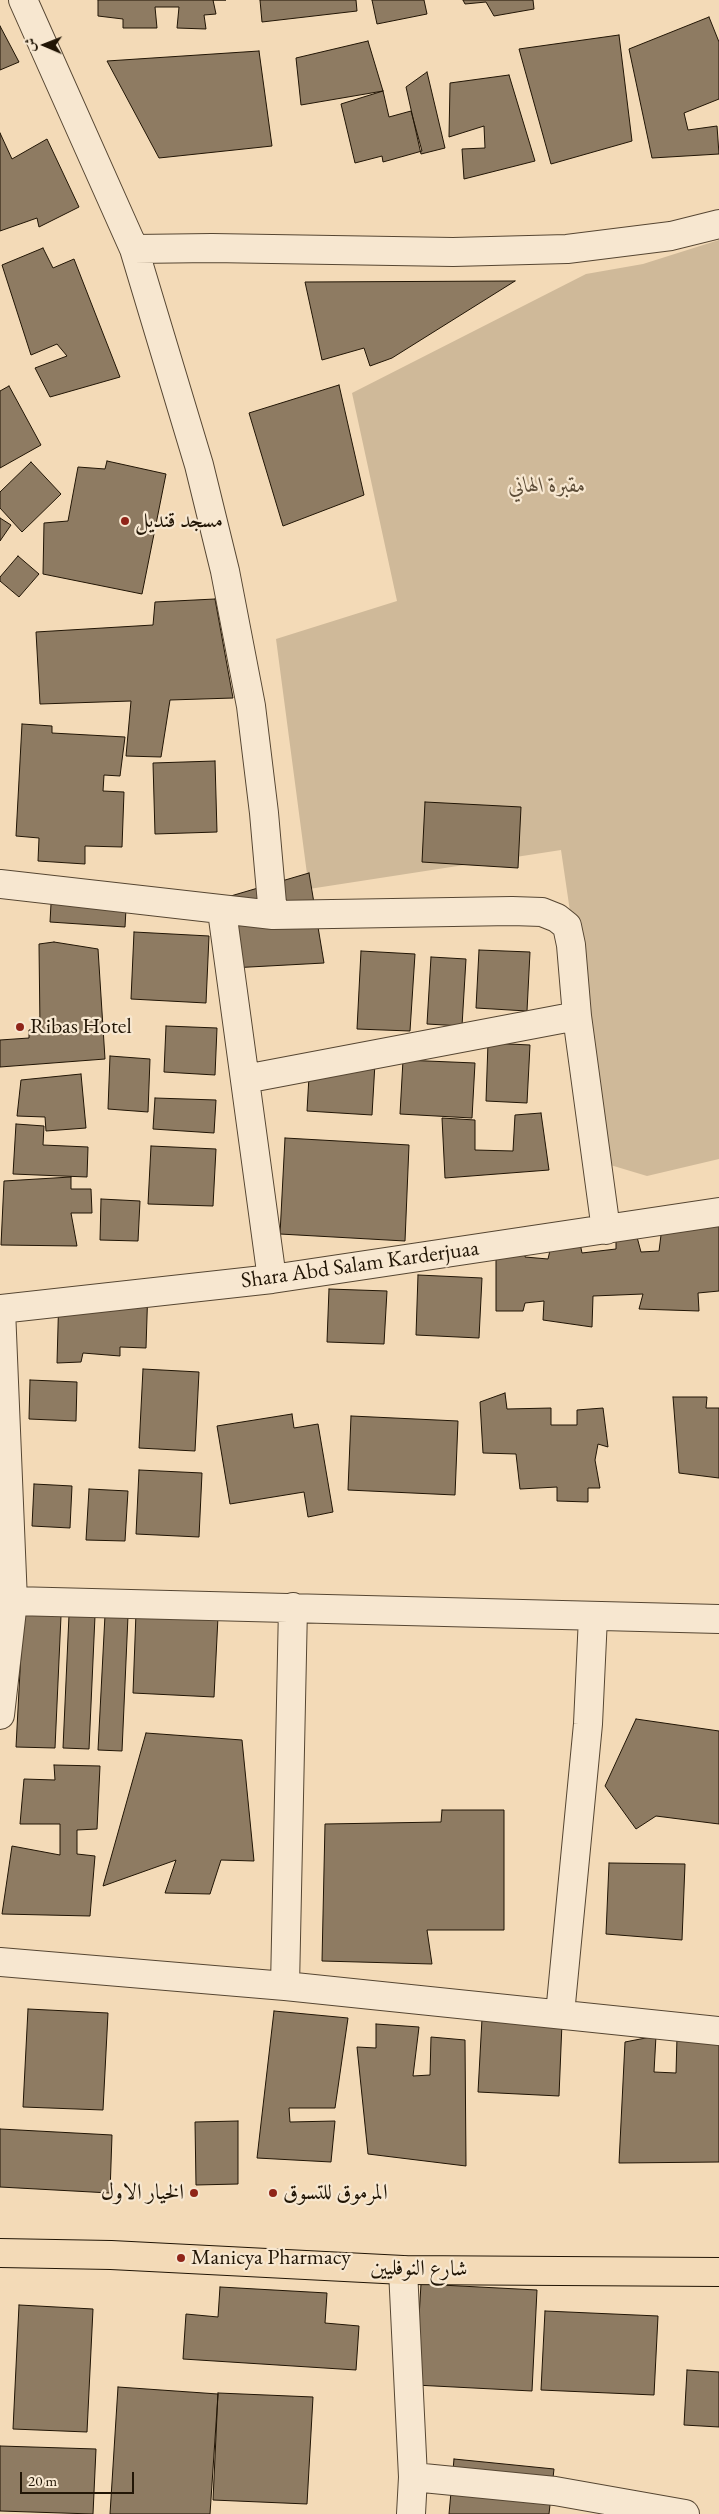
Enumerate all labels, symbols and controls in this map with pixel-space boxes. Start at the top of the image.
north arrow [20,20,70,70]
text: ش [21,38,39,52]
park label: مقبرة الهاني [508,473,586,499]
place label: مسجد قنديل [135,508,223,534]
marker: مسجد قنديل [119,515,131,527]
place label: Ribas Hotel [30,1014,132,1040]
marker: Ribas Hotel [14,1021,26,1033]
street label: Shara Abd Salam Karderjuaa [239,1235,481,1295]
place label: الخيار الاول [101,2180,184,2206]
place label: المرموق للتسوق [283,2180,388,2206]
marker: الخيار الاول [188,2187,200,2199]
marker: المرموق للتسوق [267,2187,279,2199]
place label: Manicya Pharmacy [191,2245,351,2271]
marker: Manicya Pharmacy [175,2252,187,2264]
street label: شارع النوفليين [370,2255,468,2283]
scale bar [22,2462,136,2494]
text: 20 m [28,2471,57,2490]

